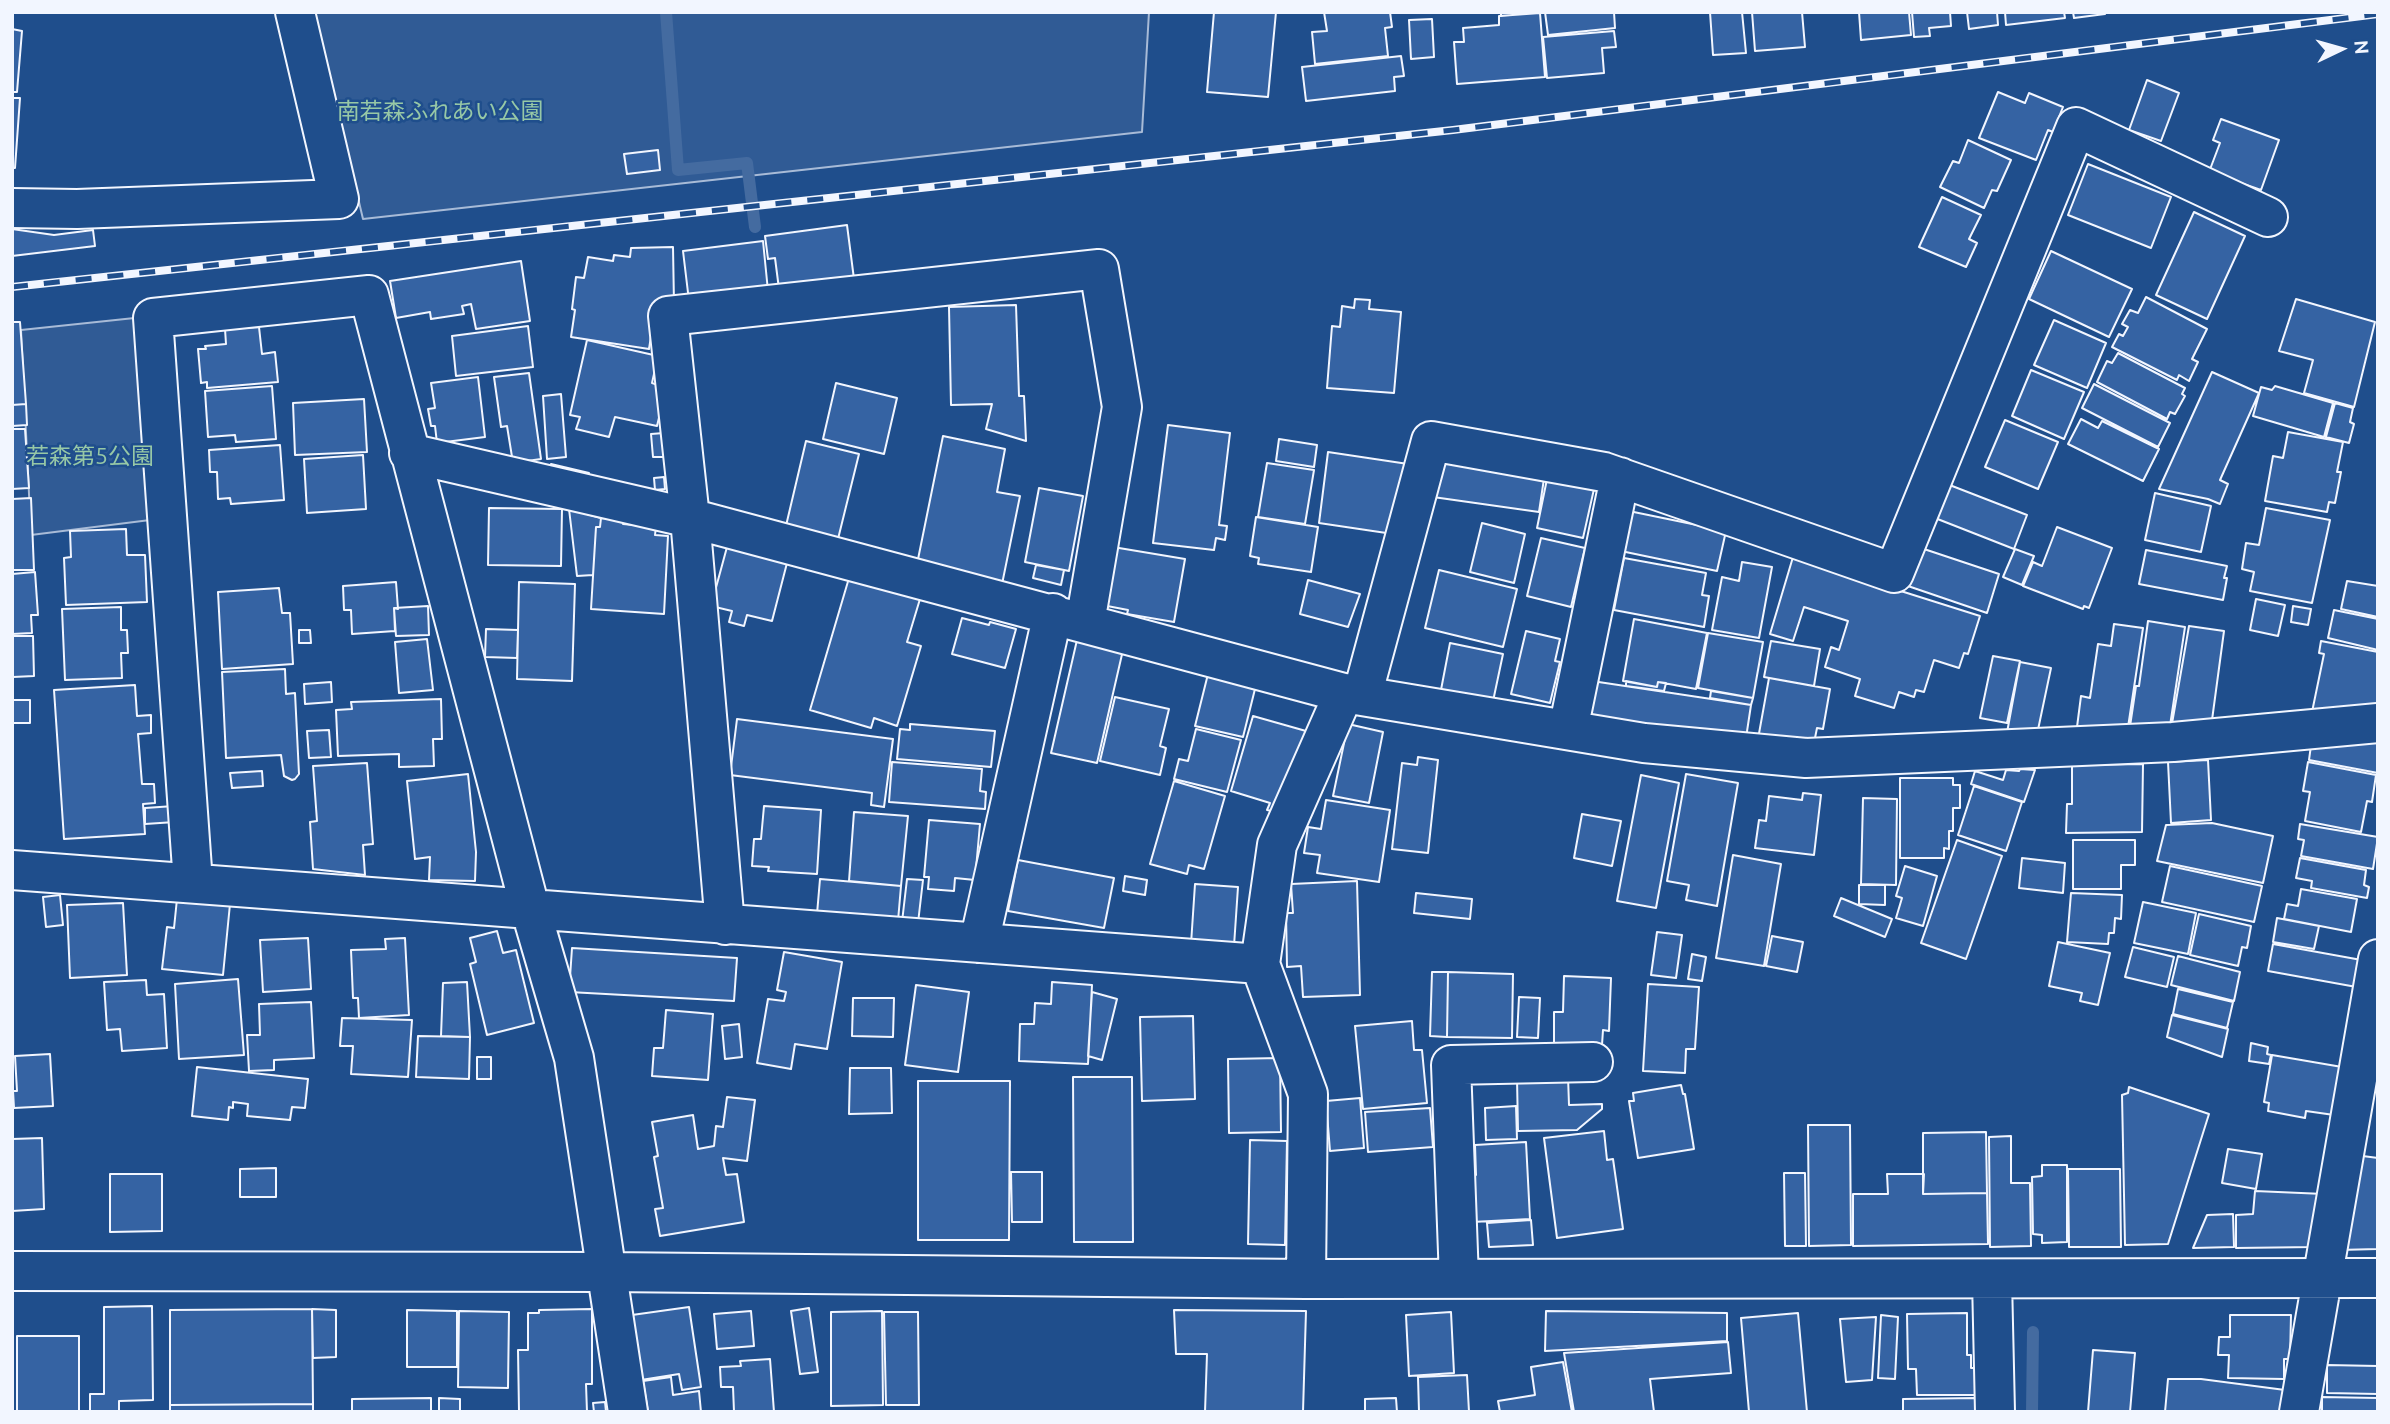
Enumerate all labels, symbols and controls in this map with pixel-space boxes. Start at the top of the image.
north arrow [2306,14,2376,84]
text: N [2350,39,2373,55]
park label: 南若森ふれあい公園 [337,97,543,125]
park label: 若森第5公園 [26,442,154,470]

